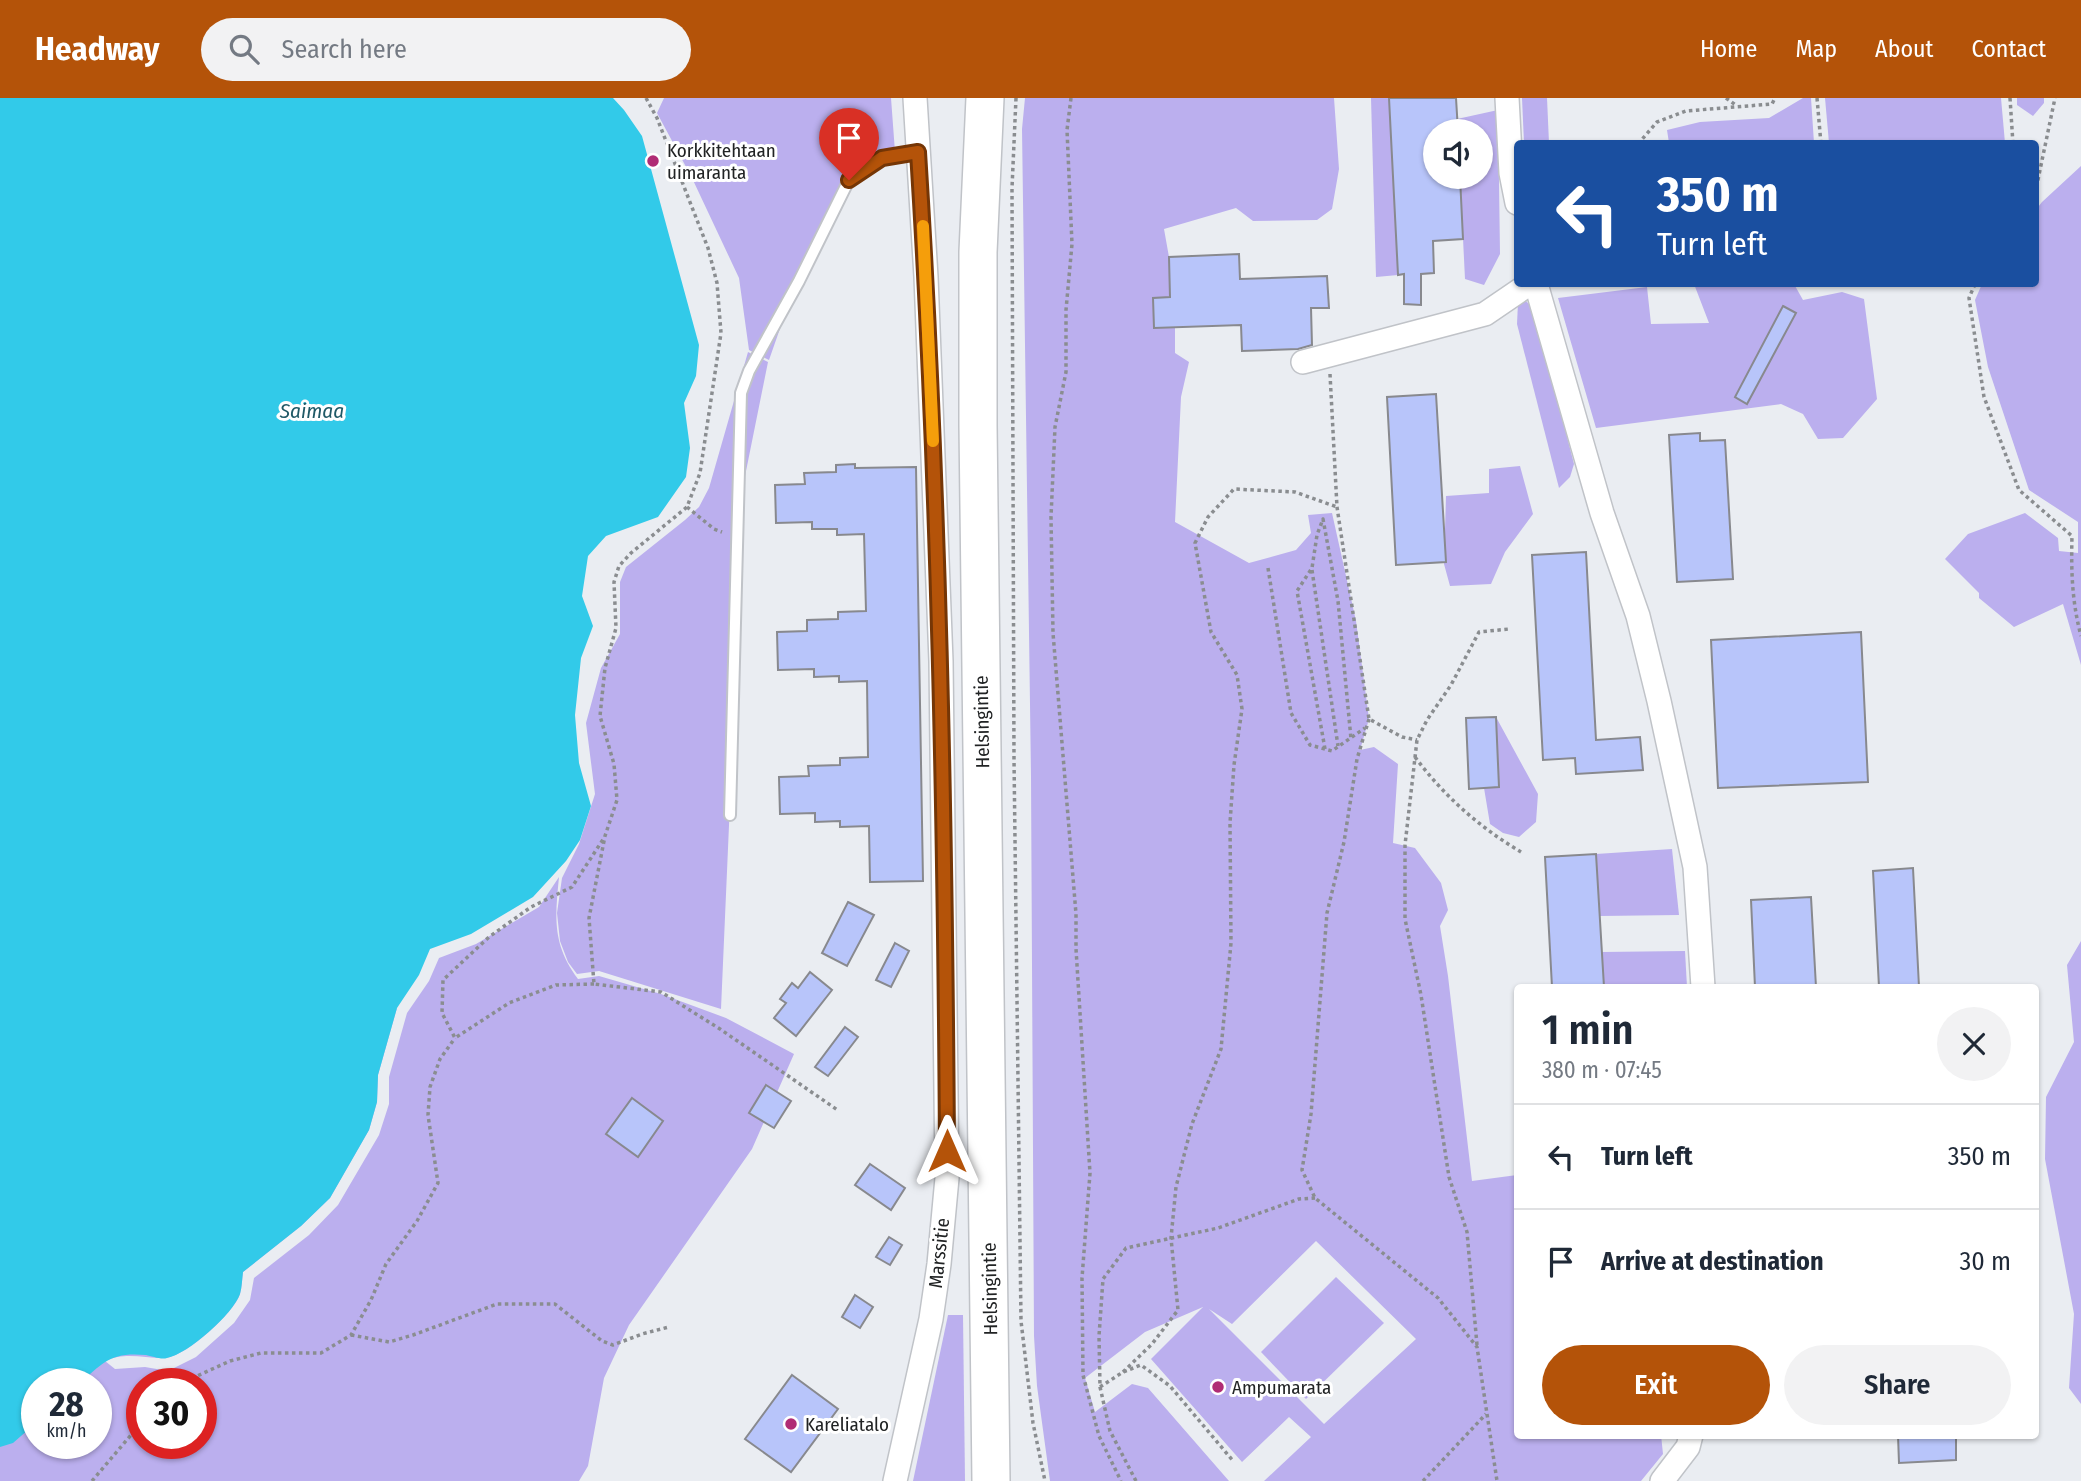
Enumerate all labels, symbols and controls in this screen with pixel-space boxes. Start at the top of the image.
search box [201,18,691,81]
text: Headway [35,29,159,69]
icon: search [225,30,263,68]
text: Search here [281,34,407,65]
text: Home [1700,35,1757,63]
text: Map [1795,35,1837,63]
text: About [1875,35,1933,63]
text: Contact [1971,35,2046,63]
pin [819,108,879,180]
icon: arrive [830,119,868,157]
map controls [1423,119,1493,189]
button: sound [1423,119,1493,189]
place label: Korkkitehtaan uimaranta [667,139,776,184]
marker: Korkkitehtaan uimaranta [645,153,661,169]
text: 350 m [1657,165,1779,224]
icon: left [1542,168,1633,259]
text: Turn left [1657,225,1767,263]
water label: Saimaa [279,398,344,424]
street label: Helsingintie [970,675,994,769]
text: 1 min [1542,1005,1633,1055]
button: close [1937,1007,2011,1081]
text: 380 m · 07:45 [1542,1056,1662,1084]
position arrow [910,1114,984,1188]
icon: left [1542,1138,1580,1176]
text: Turn left [1601,1141,1693,1172]
text: 350 m [1948,1141,2011,1172]
street label: Marssitie [924,1217,954,1289]
street label: Helsingintie [978,1242,1002,1336]
icon: arrive [1542,1243,1580,1281]
text: Arrive at destination [1601,1246,1824,1277]
text: 30 m [1960,1246,2011,1277]
button: Exit [1542,1345,1770,1425]
button: Share [1784,1345,2011,1425]
speed limit sign: 30 [126,1368,217,1459]
place label: Ampumarata [1232,1376,1331,1399]
marker: Ampumarata [1210,1379,1226,1395]
text: 28 [49,1383,84,1425]
place label: Kareliatalo [805,1413,889,1436]
marker: Kareliatalo [783,1416,799,1432]
text: km/h [46,1420,87,1442]

